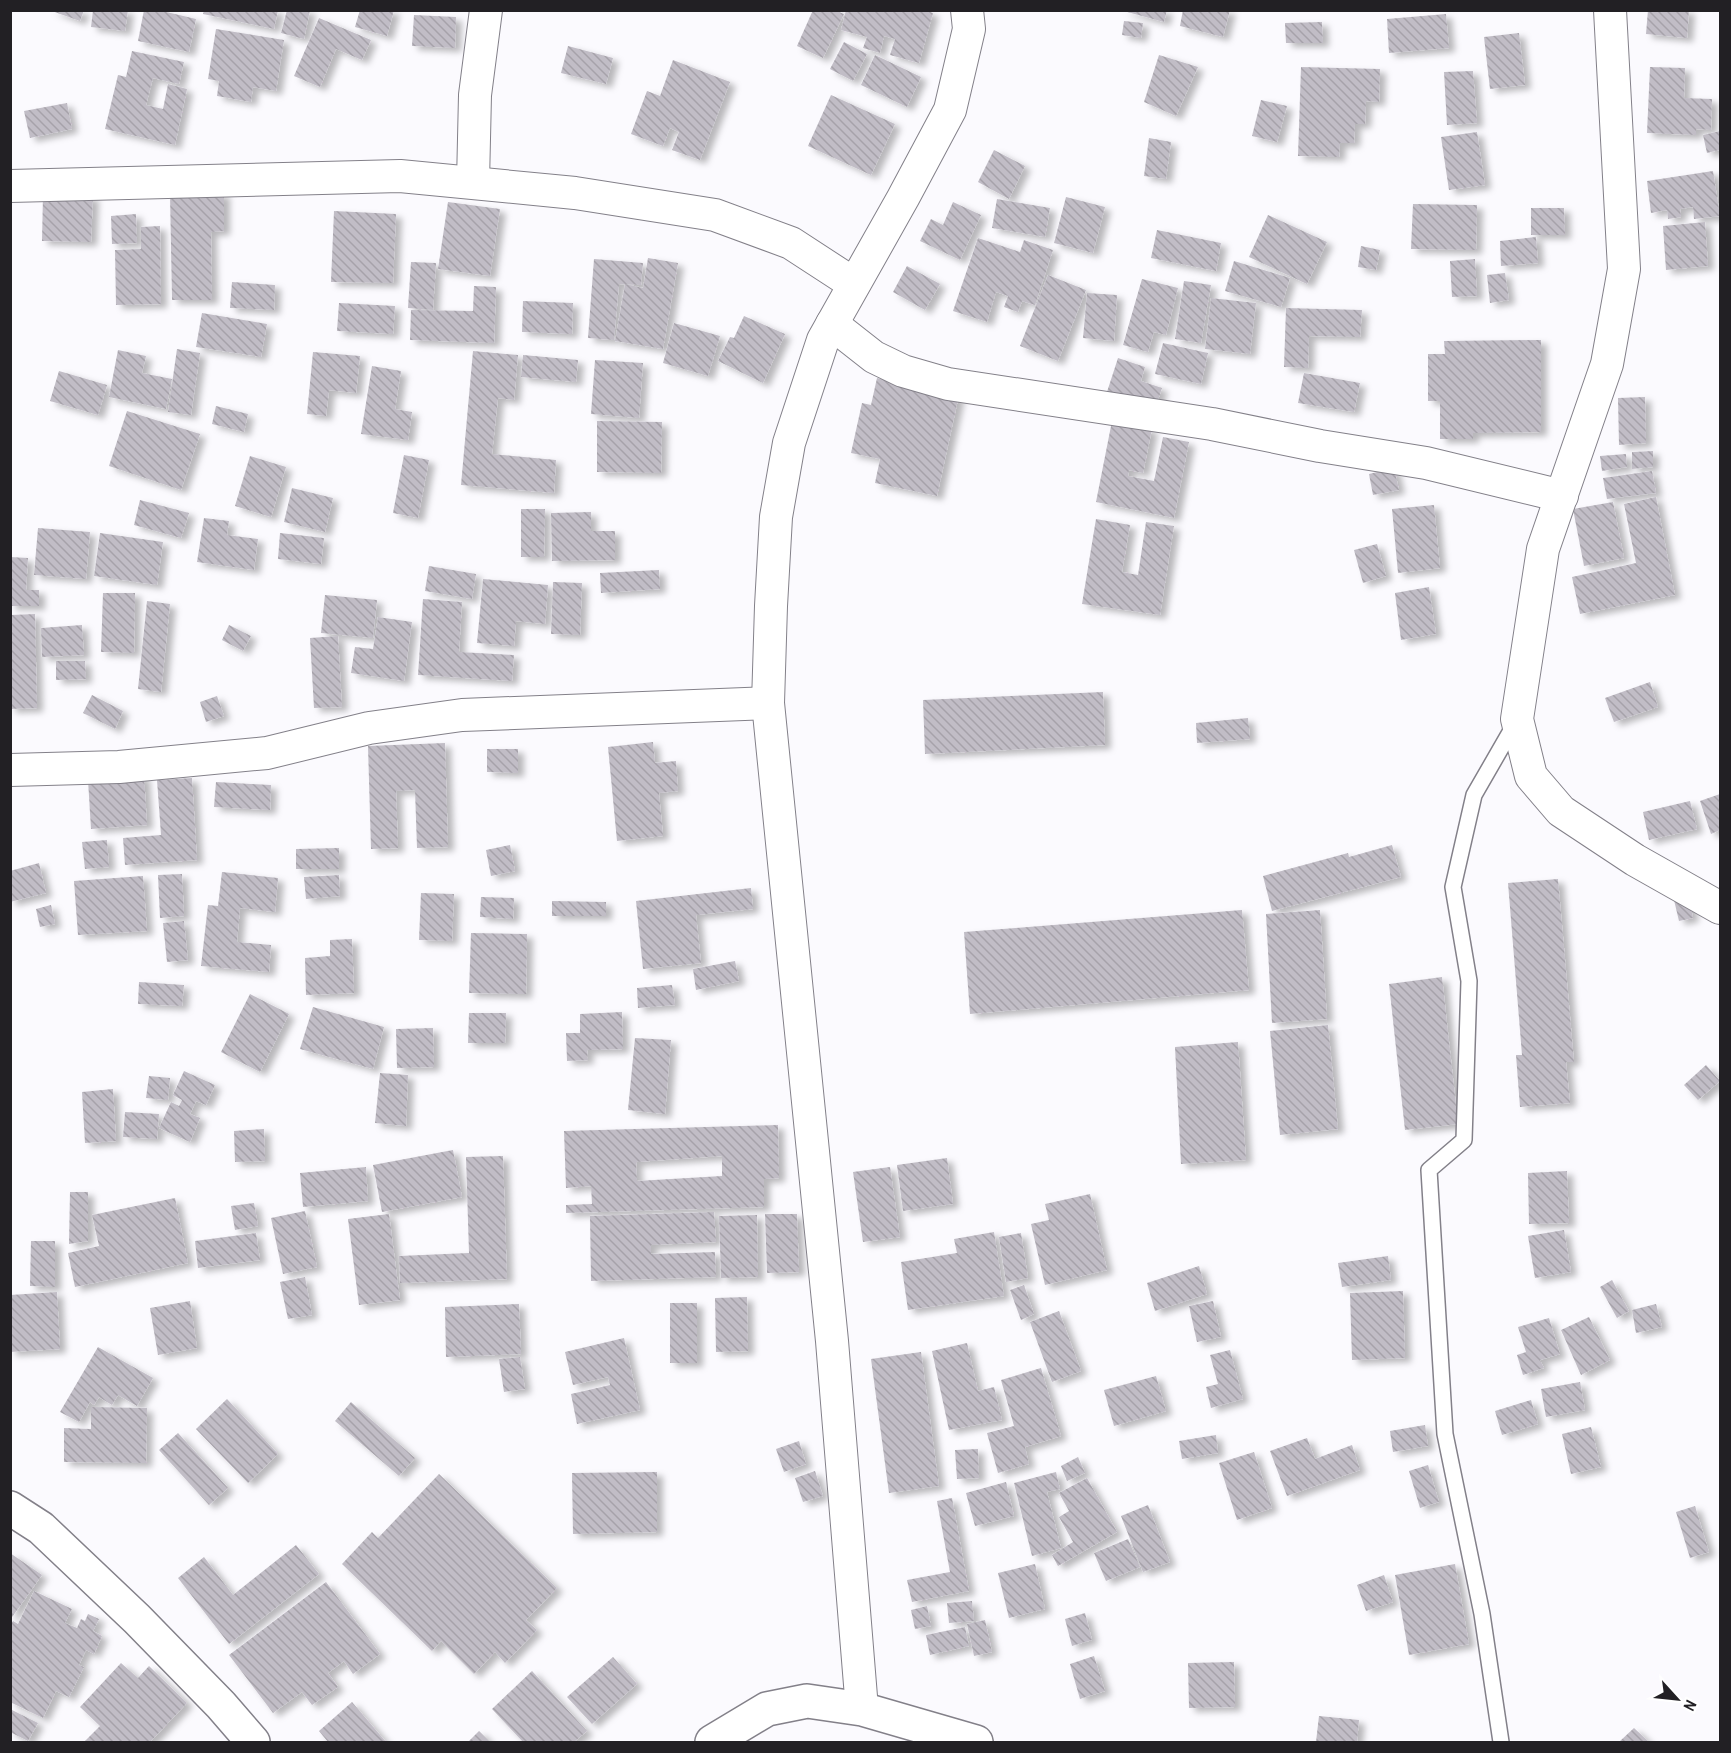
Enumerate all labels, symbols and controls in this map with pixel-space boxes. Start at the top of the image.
north arrow [1647,1669,1707,1729]
text: N [1678,1697,1702,1715]

